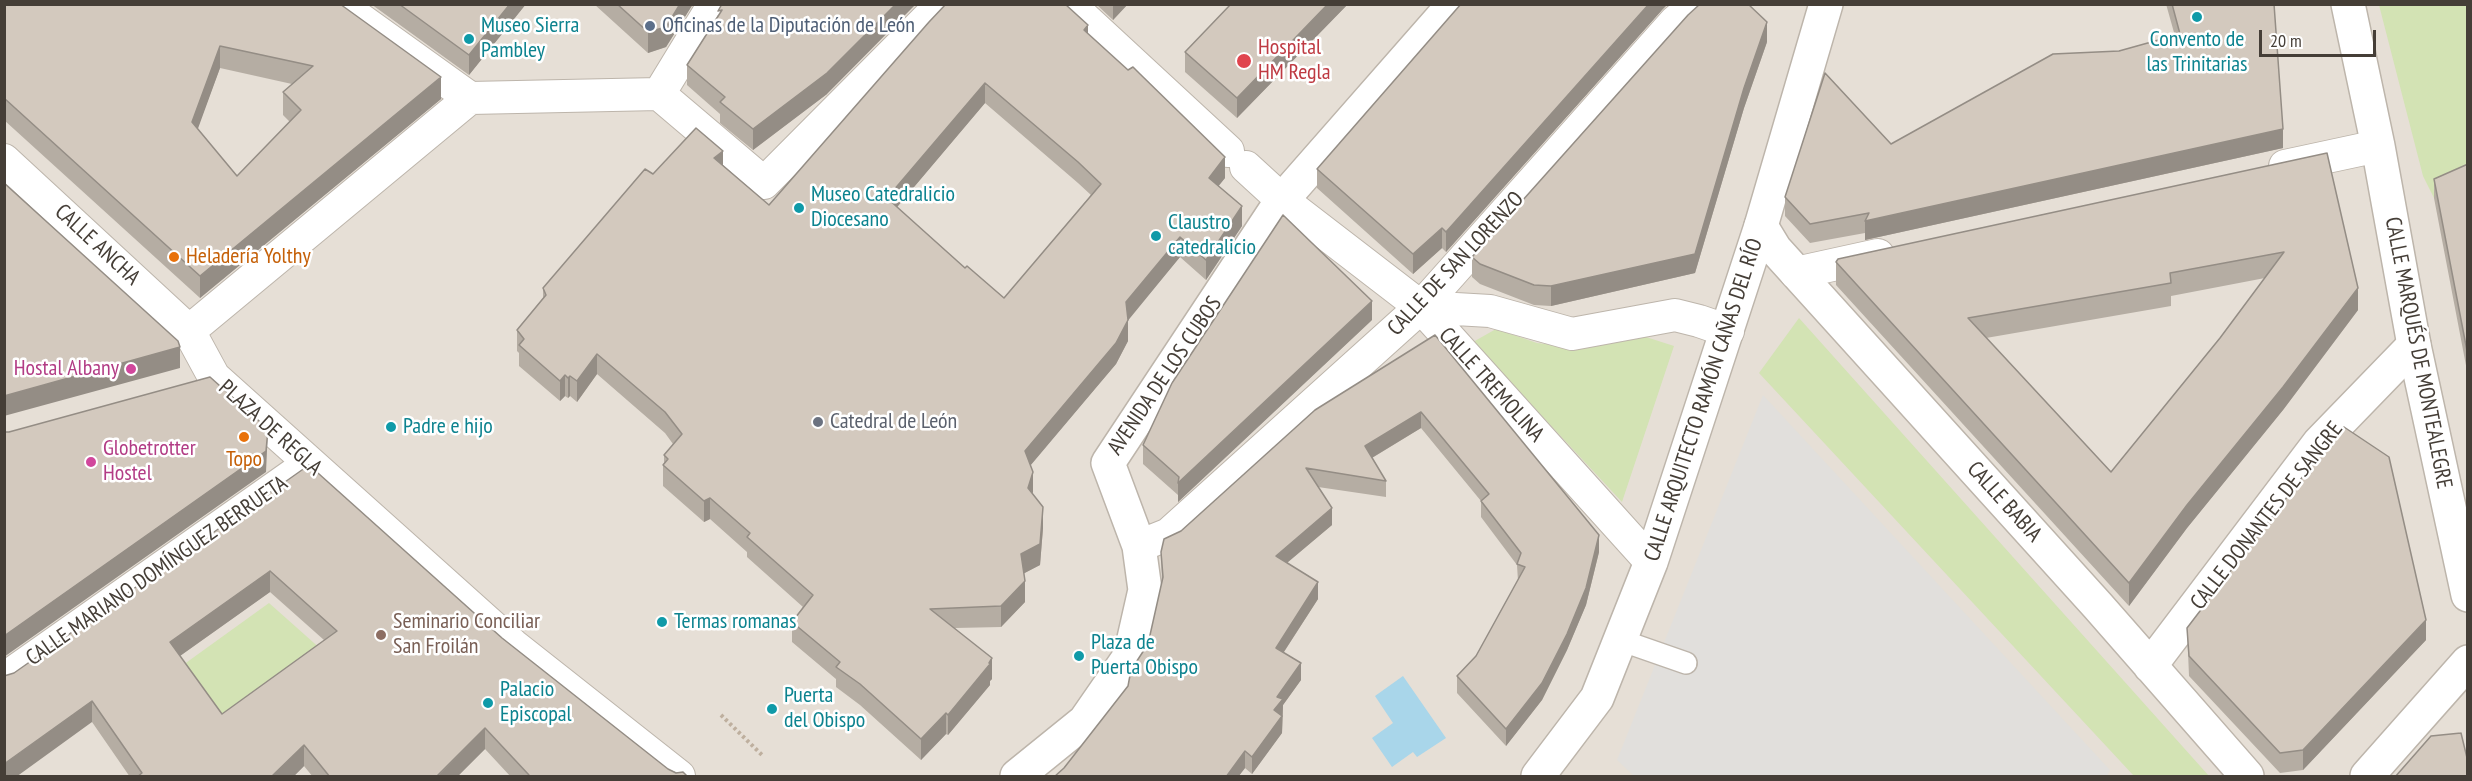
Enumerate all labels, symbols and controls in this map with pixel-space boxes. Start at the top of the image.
marker: Convento de las Trinitarias [2190,10,2204,24]
place label: Museo Sierra Pambley [481,13,579,64]
place label: Oficinas de la Diputación de León [662,13,915,39]
scale bar [2262,18,2379,56]
marker: Oficinas de la Diputación de León [643,19,657,33]
place label: Convento de las Trinitarias [2146,27,2248,78]
text: 20 m [2270,29,2302,52]
marker: Museo Sierra Pambley [462,32,476,46]
place label: Hospital HM Regla [1258,35,1331,86]
marker: Hospital HM Regla [1235,52,1253,70]
place label: Museo Catedralicio Diocesano [811,182,955,234]
street label: CALLE DE SAN LORENZO [1382,186,1530,342]
street label: CALLE ANCHA [49,199,145,291]
marker: Museo Catedralicio Diocesano [792,201,806,215]
place label: Claustro catedralicio [1168,210,1256,262]
street label: CALLE MARQUÉS DE MONTEALEGRE [2379,215,2457,491]
marker: Claustro catedralicio [1149,229,1163,243]
street label: CALLE ARQUITECTO RAMÓN CAÑAS DEL RÍO [1639,235,1769,565]
place label: Heladería Yolthy [186,244,311,270]
marker: Heladería Yolthy [167,250,181,264]
street label: AVENIDA DE LOS CUBOS [1102,292,1228,460]
street label: CALLE TREMOLINA [1433,322,1549,448]
place label: Hostal Albany [14,356,119,382]
marker: Hostal Albany [124,362,138,376]
street label: PLAZA DE REGLA [213,375,327,481]
place label: Catedral de León [830,409,957,435]
place label: Padre e hijo [403,414,493,440]
marker: Catedral de León [811,415,825,429]
street label: CALLE DONANTES DE SANGRE [2185,417,2349,615]
marker: Padre e hijo [384,420,398,434]
marker: Topo [237,430,251,444]
place label: Globetrotter Hostel [103,436,196,488]
place label: Topo [226,447,262,473]
marker: Globetrotter Hostel [84,455,98,469]
street label: CALLE BABIA [1961,456,2047,548]
street label: CALLE MARIANO DOMÍNGUEZ BERRUETA [21,470,293,672]
place label: Seminario Conciliar San Froilán [393,609,540,660]
place label: Termas romanas [674,609,796,635]
marker: Termas romanas [655,615,669,629]
marker: Seminario Conciliar San Froilán [374,628,388,642]
place label: Plaza de Puerta Obispo [1091,630,1198,682]
marker: Plaza de Puerta Obispo [1072,649,1086,663]
place label: Palacio Episcopal [500,677,572,728]
place label: Puerta del Obispo [784,683,865,734]
marker: Palacio Episcopal [481,696,495,710]
marker: Puerta del Obispo [765,702,779,716]

